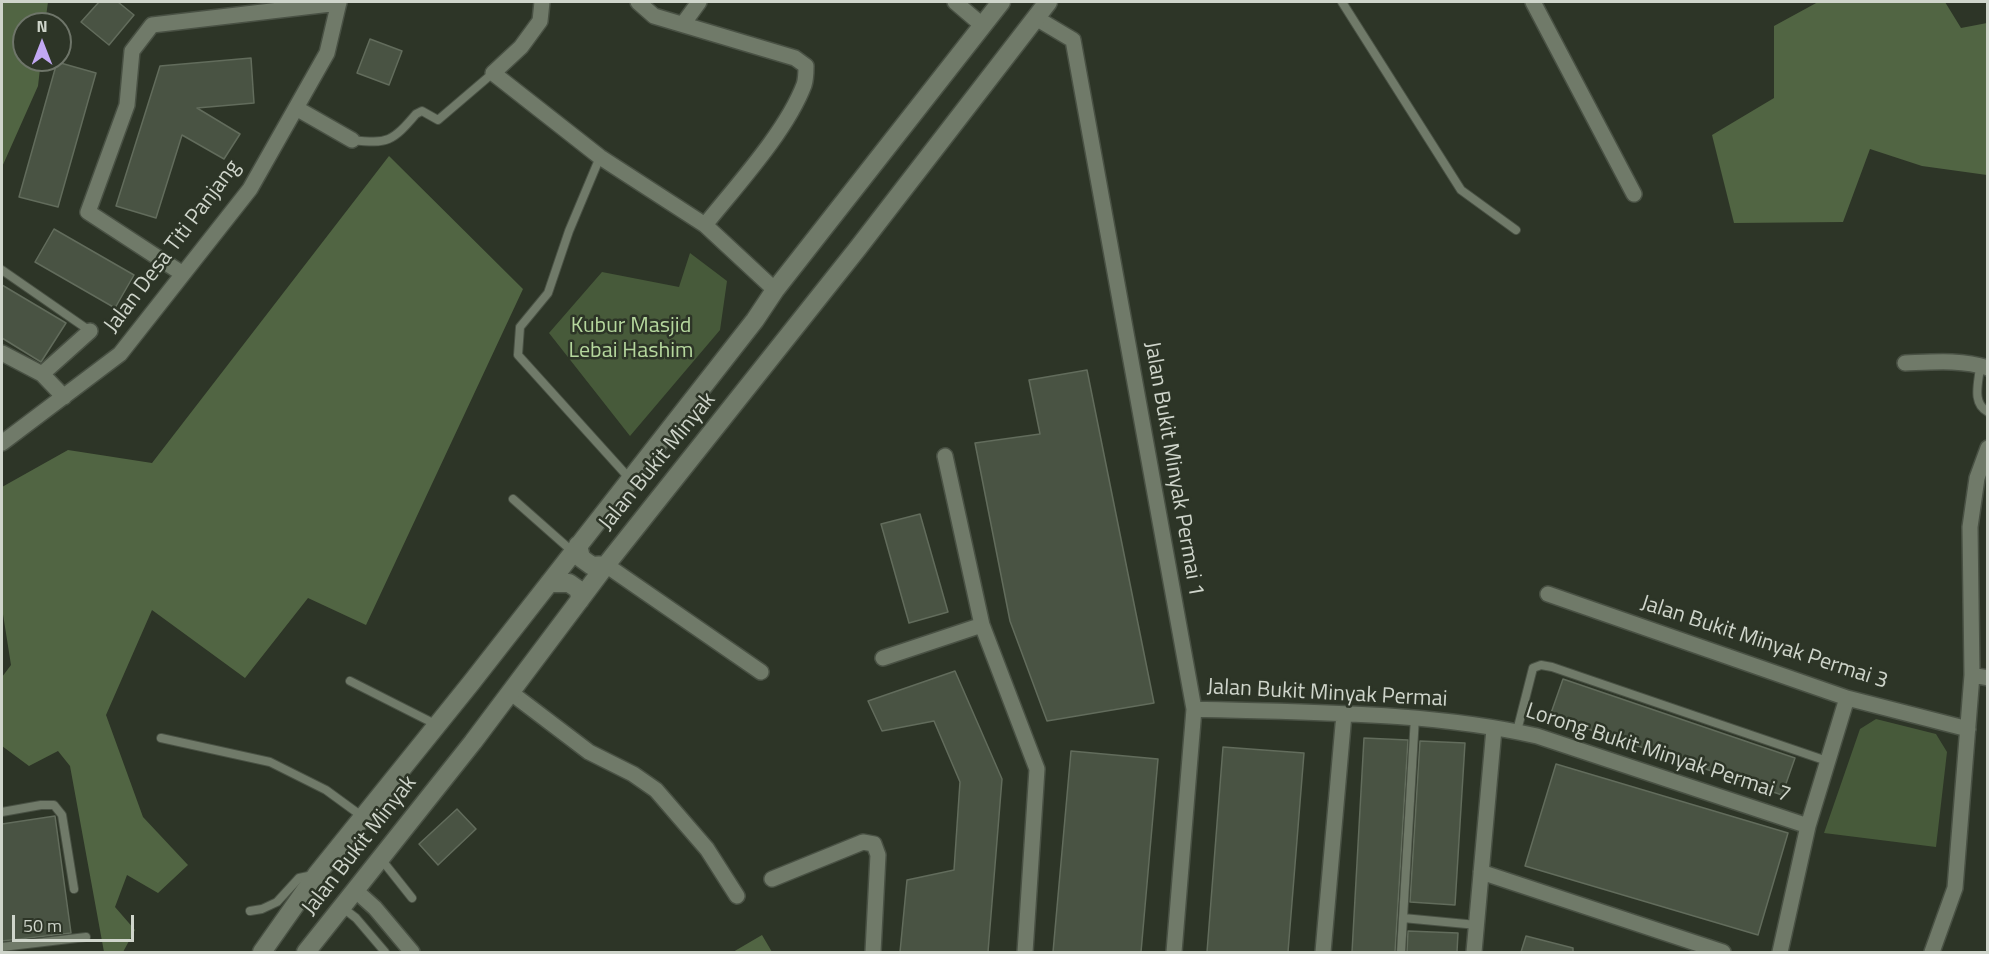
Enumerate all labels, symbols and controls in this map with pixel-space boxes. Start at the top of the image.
north arrow [12,12,72,72]
text: N [36,14,48,38]
street label: Jalan Desa Titi Panjang [99,155,247,339]
park label: Kubur Masjid Lebai Hashim [569,314,693,366]
street label: Jalan Bukit Minyak Permai 1 [1138,340,1208,598]
street label: Jalan Bukit Minyak [594,388,722,536]
street label: Jalan Bukit Minyak Permai 3 [1637,591,1891,695]
street label: Jalan Bukit Minyak Permai [1206,675,1448,713]
street label: Lorong Bukit Minyak Permai 7 [1522,699,1794,809]
street label: Jalan Bukit Minyak [297,771,423,921]
scale bar [15,903,136,941]
text: 50 m [23,912,62,939]

